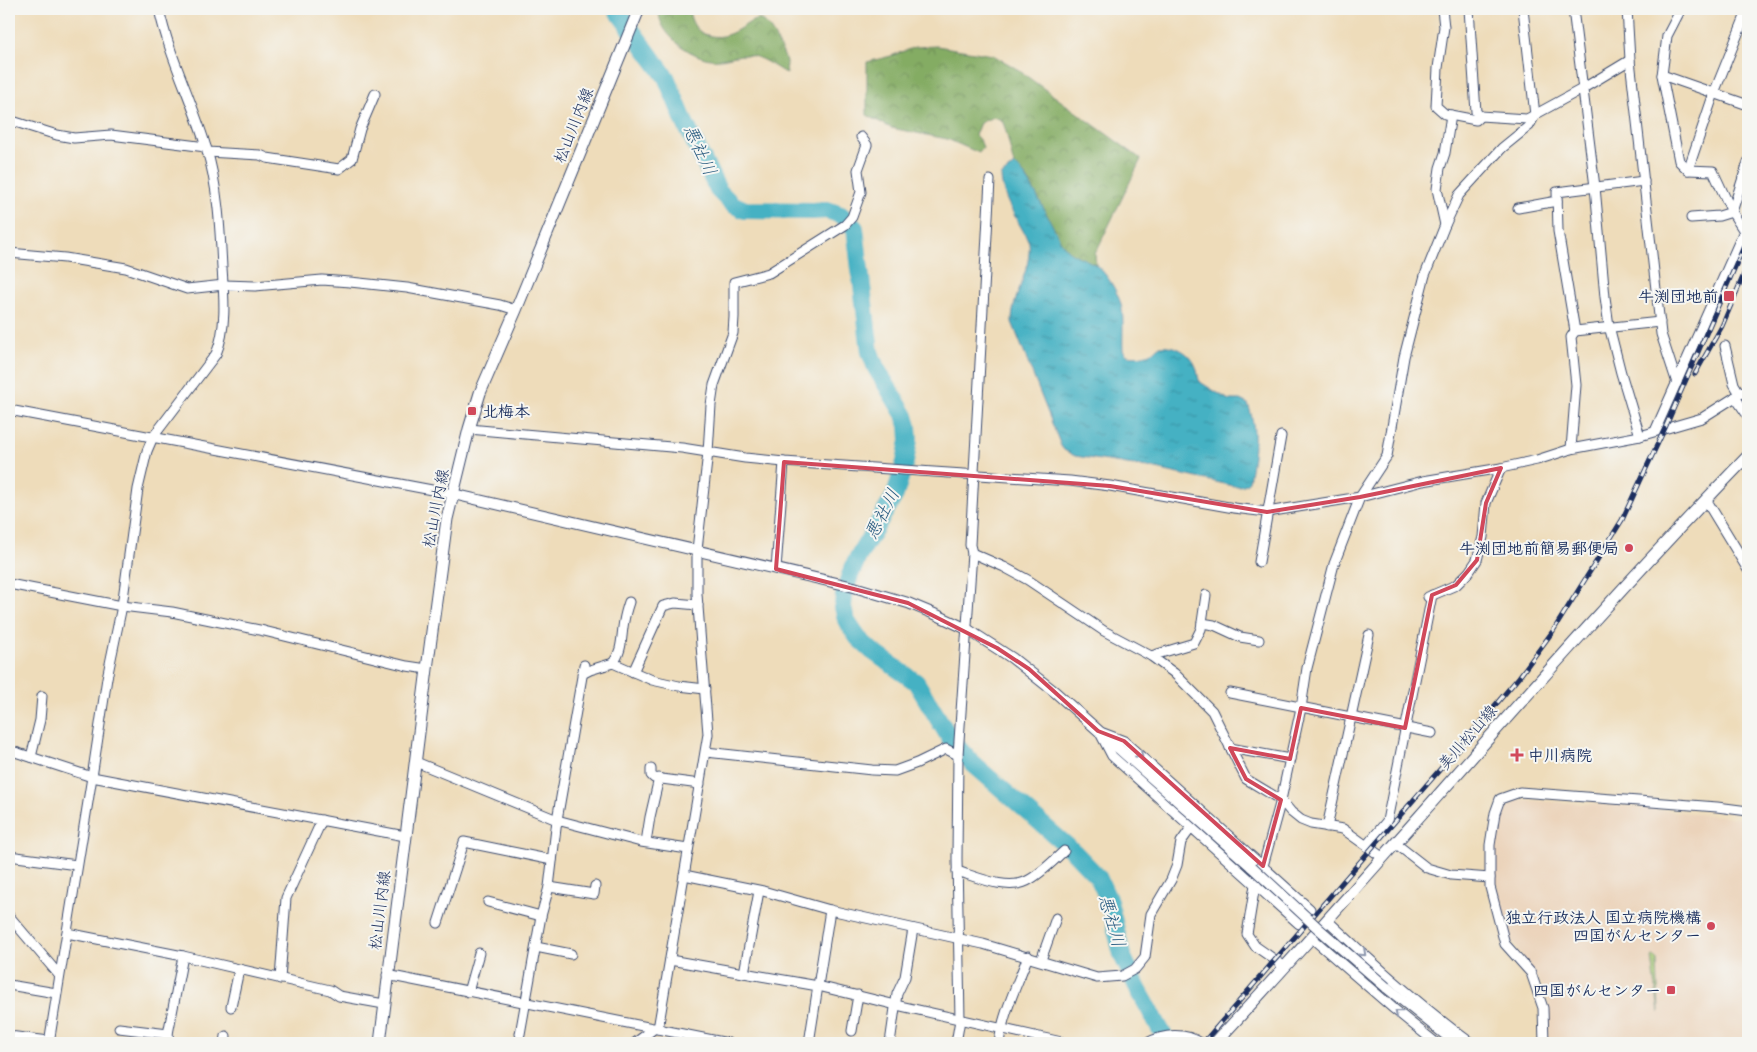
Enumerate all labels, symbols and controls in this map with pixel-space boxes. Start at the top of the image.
street label: 松山川内線 [549,84,597,166]
water label: 悪社川 [679,120,722,179]
place label: 牛渕団地前 [1638,286,1718,306]
marker: 牛渕団地前 [1722,289,1736,303]
place label: 北梅本 [482,401,530,421]
marker: 北梅本 [466,405,478,417]
street label: 松山川内線 [418,467,452,549]
water label: 悪社川 [859,484,904,543]
place label: 牛渕団地前簡易郵便局 [1459,538,1619,558]
marker: 牛渕団地前簡易郵便局 [1623,542,1635,554]
street label: 美川松山線 [1433,700,1501,774]
place label: 中川病院 [1528,745,1592,765]
marker: 中川病院 [1510,748,1524,762]
one-way arrow [1134,749,1143,758]
street label: 松山川内線 [364,869,394,951]
water label: 悪社川 [1094,892,1131,950]
place label: 独立行政法人 国立病院機構 四国がんセンター [1505,907,1702,945]
marker: 独立行政法人 国立病院機構 四国がんセンター [1705,920,1717,932]
one-way arrow [1357,947,1366,956]
place label: 四国がんセンター [1533,980,1661,1000]
marker: 四国がんセンター [1665,984,1677,996]
one-way arrow [1395,1009,1404,1018]

